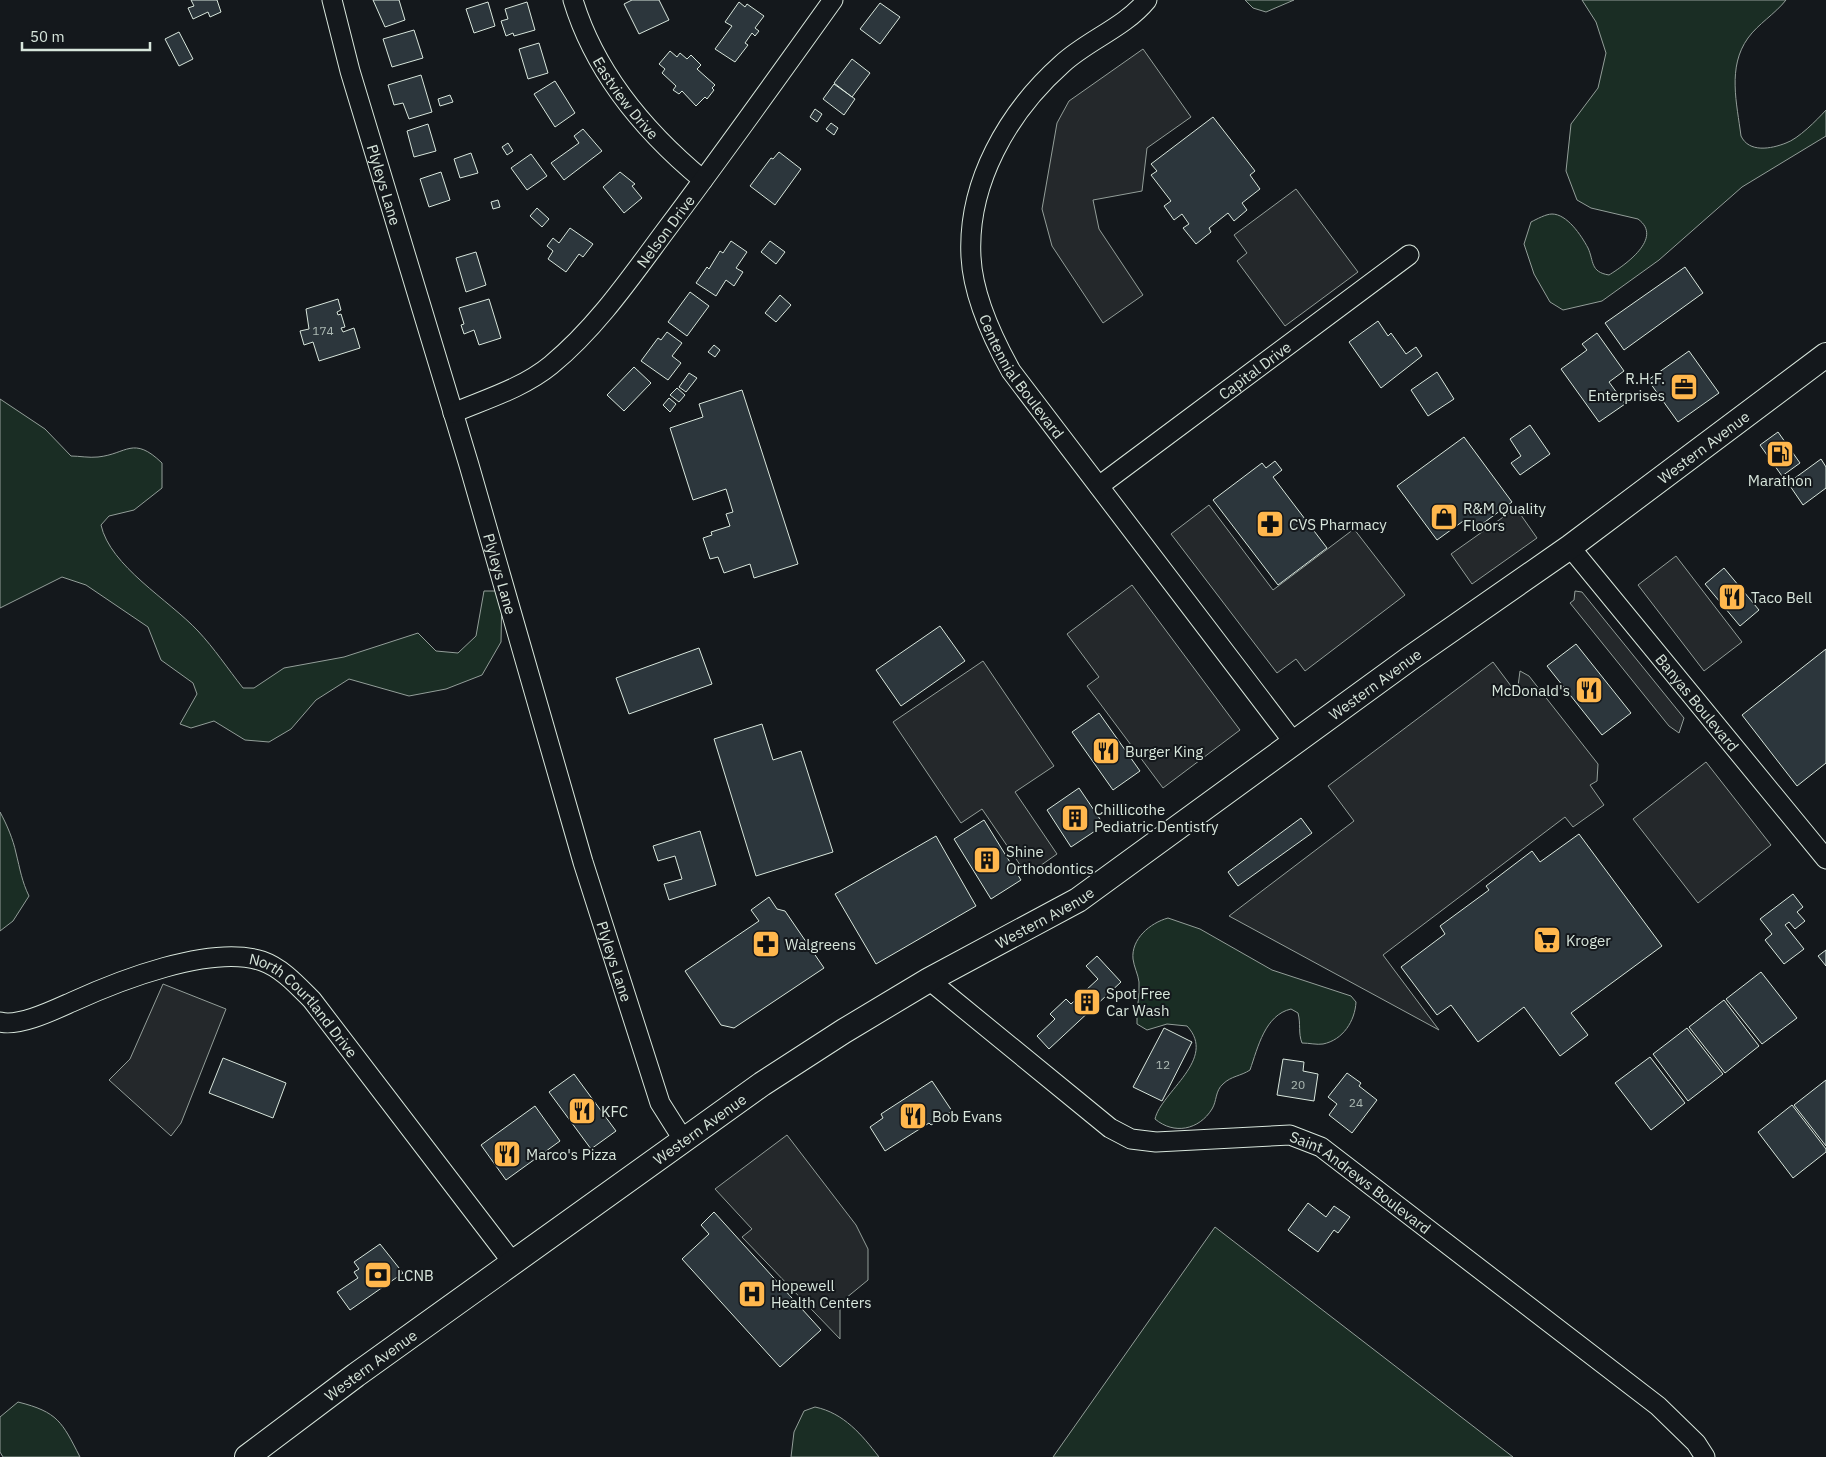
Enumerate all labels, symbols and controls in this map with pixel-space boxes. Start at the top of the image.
scale bar [22,20,150,52]
text: 50 m [30,27,65,46]
street label: Eastview Drive [589,53,663,143]
street label: Plyleys Lane [363,142,405,227]
street label: Nelson Drive [632,191,698,271]
street label: Centennial Boulevard [975,311,1068,442]
house number: 174 [312,323,334,338]
street label: Capital Drive [1215,337,1295,403]
place label: R.H.F. Enterprises [1588,369,1665,405]
office icon: R.H.F. Enterprises [1669,372,1699,402]
street label: Western Avenue [1654,406,1753,488]
fuel station icon: Marathon [1765,439,1795,469]
place label: Marathon [1748,471,1812,490]
place label: R&M Quality Floors [1463,499,1547,535]
shop icon: R&M Quality Floors [1429,502,1459,532]
pharmacy icon: CVS Pharmacy [1255,509,1285,539]
place label: CVS Pharmacy [1289,515,1387,534]
street label: Plyleys Lane [480,531,521,616]
restaurant icon: Taco Bell [1717,582,1747,612]
place label: Taco Bell [1751,588,1812,607]
street label: Western Avenue [1325,644,1425,724]
street label: Banyas Boulevard [1652,650,1743,755]
restaurant icon: McDonald's [1574,675,1604,705]
place label: McDonald's [1492,681,1570,700]
restaurant icon: Burger King [1091,736,1121,766]
place label: Burger King [1125,742,1203,761]
place label: Chillicothe Pediatric Dentistry [1094,800,1219,836]
building icon: Chillicothe Pediatric Dentistry [1060,803,1090,833]
place label: Shine Orthodontics [1006,842,1094,878]
building icon: Shine Orthodontics [972,845,1002,875]
street label: Western Avenue [992,882,1097,952]
street label: Plyleys Lane [593,919,636,1004]
supermarket icon: Kroger [1532,925,1562,955]
pharmacy icon: Walgreens [751,929,781,959]
place label: Kroger [1566,931,1611,950]
place label: Walgreens [785,935,856,954]
street label: North Courtland Drive [247,949,362,1061]
place label: Spot Free Car Wash [1106,984,1171,1020]
building icon: Spot Free Car Wash [1072,987,1102,1017]
house number: 12 [1156,1057,1170,1072]
house number: 20 [1291,1077,1305,1092]
street label: Western Avenue [649,1089,750,1169]
house number: 24 [1349,1095,1363,1110]
restaurant icon: KFC [567,1096,597,1126]
restaurant icon: Bob Evans [898,1101,928,1131]
place label: KFC [601,1102,628,1121]
place label: Bob Evans [932,1107,1002,1126]
street label: Saint Andrews Boulevard [1287,1126,1435,1238]
restaurant icon: Marco's Pizza [492,1139,522,1169]
place label: Marco's Pizza [526,1145,616,1164]
bank icon: LCNB [363,1260,393,1290]
place label: LCNB [397,1266,434,1285]
place label: Hopewell Health Centers [771,1276,872,1312]
hospital icon: Hopewell Health Centers [737,1279,767,1309]
street label: Western Avenue [320,1325,420,1405]

